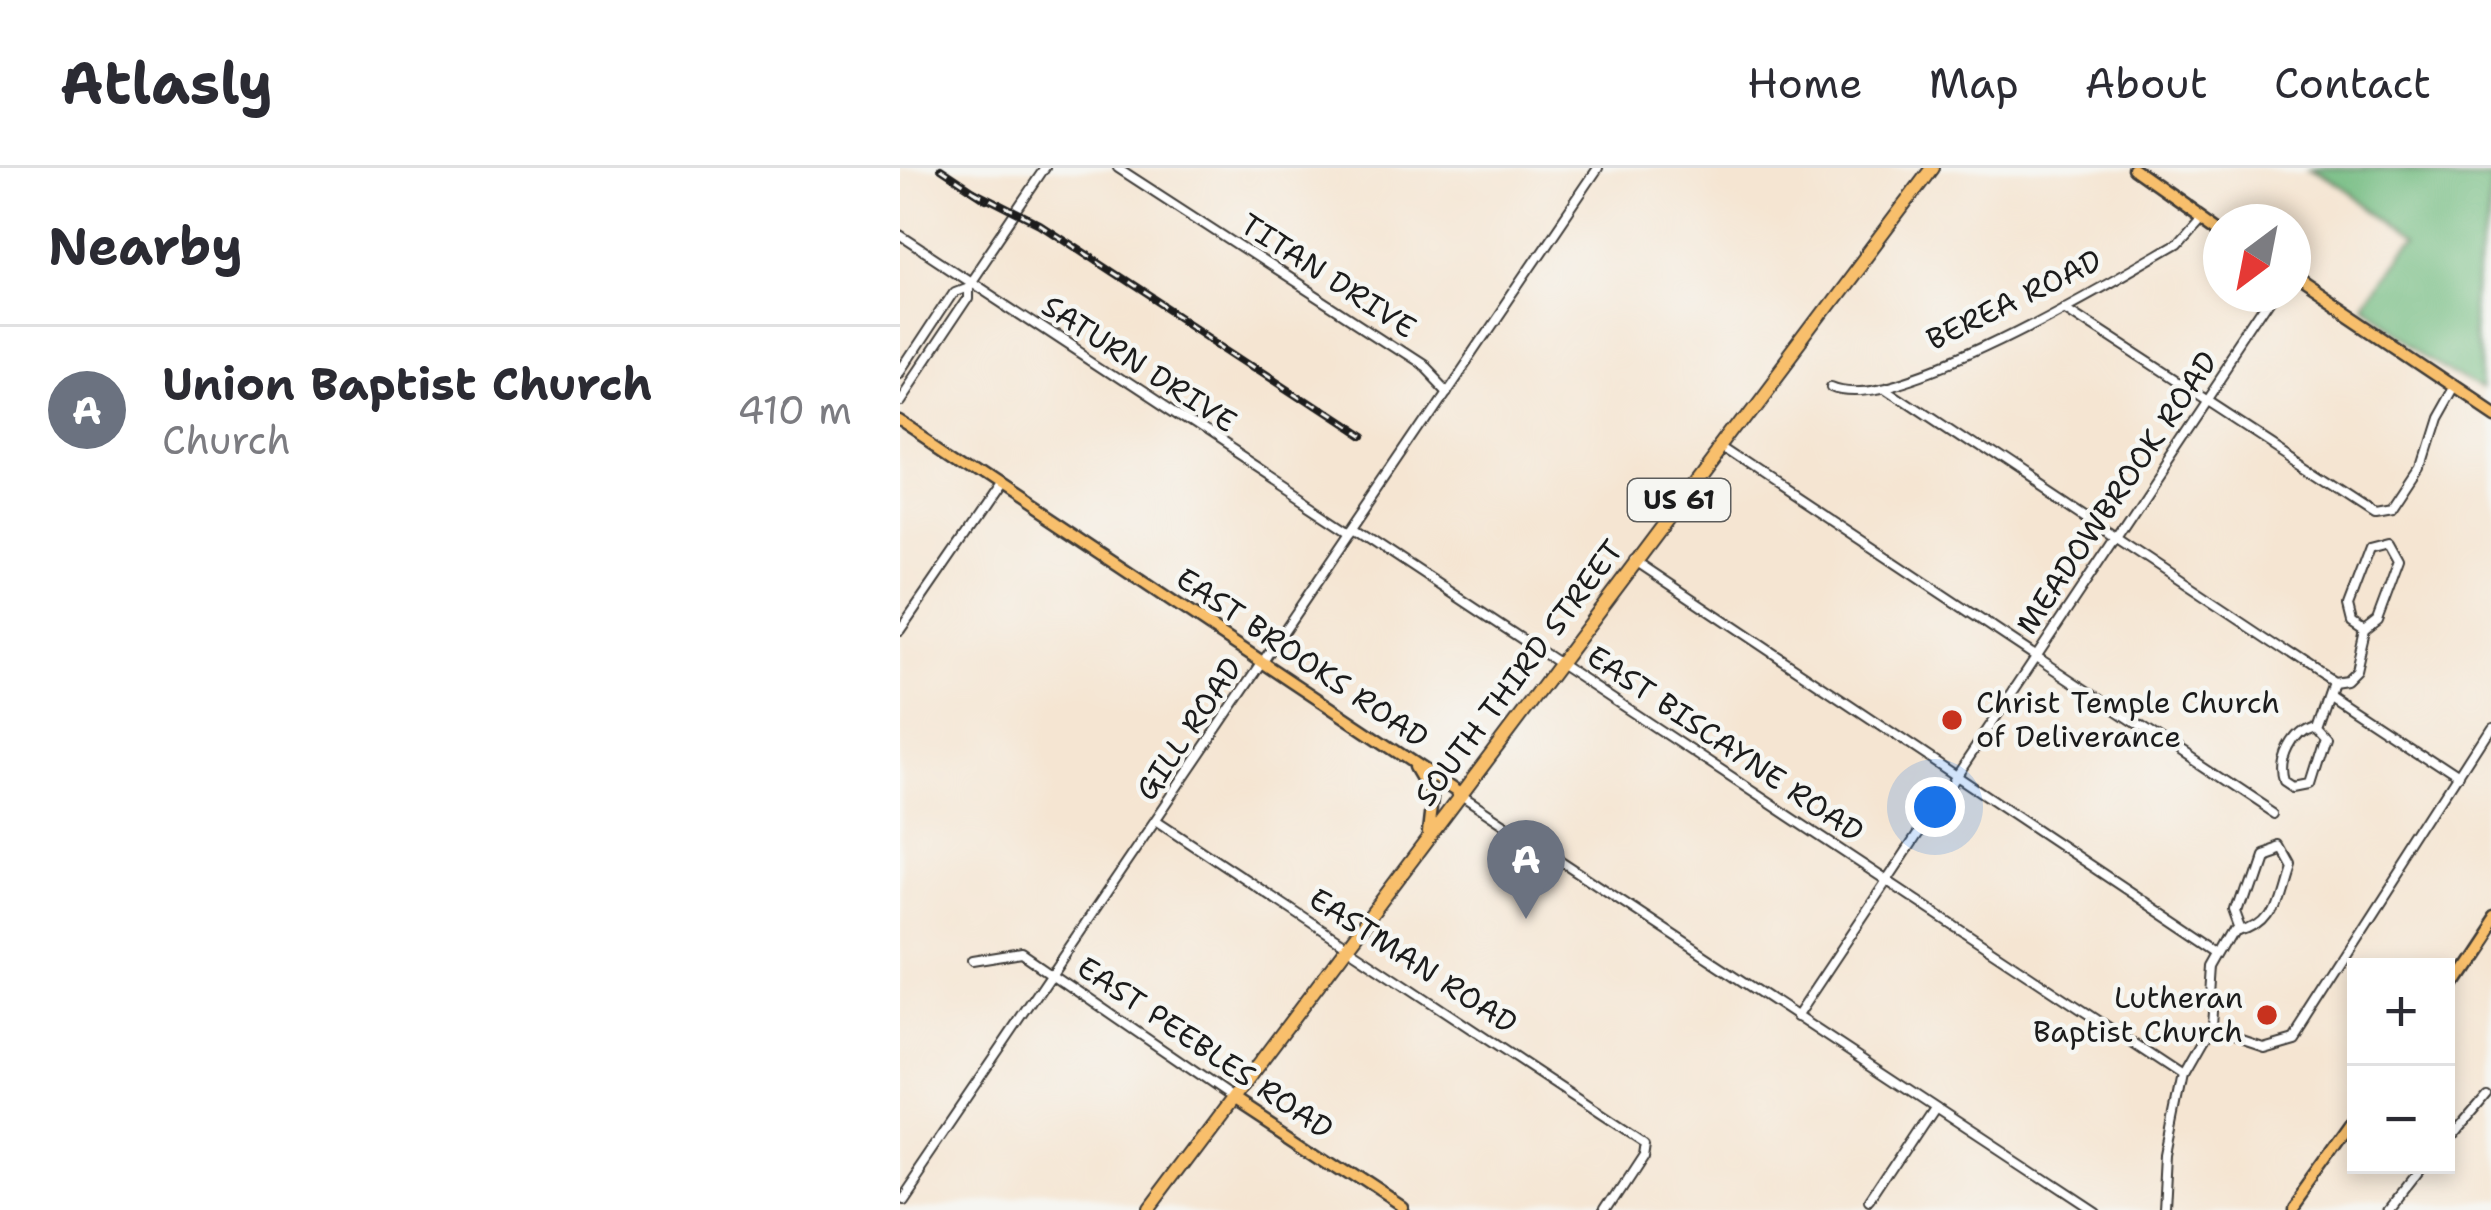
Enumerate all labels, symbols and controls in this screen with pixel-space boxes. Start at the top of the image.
text: Atlasly [60,45,273,121]
text: Home [1747,55,1863,111]
text: Map [1929,55,2019,111]
text: About [2085,55,2208,111]
text: Contact [2274,55,2431,111]
street label: TITAN DRIVE [1233,203,1424,348]
north arrow [2203,204,2311,312]
text: Nearby [48,212,243,280]
street label: BEREA ROAD [1919,239,2108,360]
street label: SATURN DRIVE [1034,285,1245,442]
street label: MEADOWBROOK ROAD [2006,343,2227,642]
text: Union Baptist Church [162,354,652,414]
text: A [72,384,102,436]
text: 410 m [737,384,852,436]
text: Church [162,414,291,466]
road number: US 61 [1628,479,1730,521]
street label: SOUTH THIRD STREET [1405,531,1632,814]
street label: EAST BROOKS ROAD [1168,558,1437,757]
street label: EAST BISCAYNE ROAD [1579,636,1872,852]
street label: GILL ROAD [1126,649,1251,808]
place label: Christ Temple Church of Deliverance [1976,682,2280,757]
marker: Christ Temple Church of Deliverance [1939,707,1965,733]
your location [1905,777,1965,837]
pin: A [1487,820,1565,919]
street label: EASTMAN ROAD [1301,878,1525,1043]
street label: EAST PEEBLES ROAD [1069,947,1341,1149]
map controls [2347,958,2455,1174]
button: + [2347,958,2455,1066]
place label: Lutheran Baptist Church [2033,977,2243,1052]
marker: Lutheran Baptist Church [2254,1002,2280,1028]
button: − [2347,1066,2455,1174]

